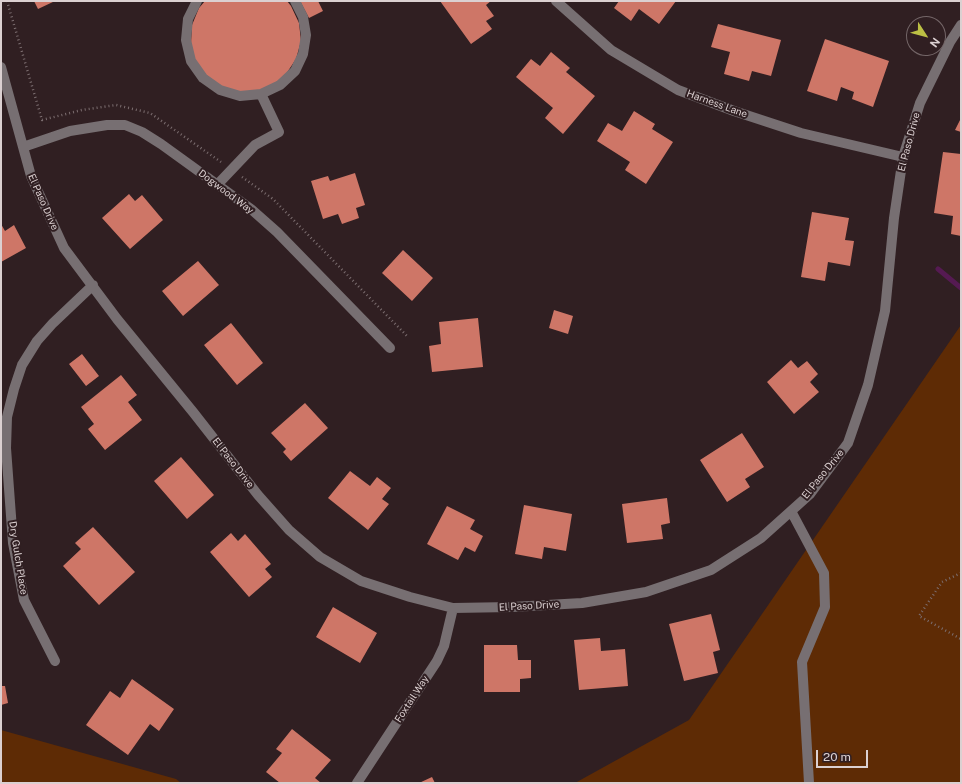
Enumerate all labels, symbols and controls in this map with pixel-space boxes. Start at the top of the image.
north arrow [906,16,946,56]
text: N [928,35,942,49]
street label: Harness Lane [685,87,749,121]
street label: El Paso Drive [895,111,923,173]
street label: Dogwood Way [196,167,256,217]
street label: El Paso Drive [25,172,61,232]
street label: El Paso Drive [210,436,256,490]
street label: El Paso Drive [799,447,847,501]
street label: Dry Gulch Place [6,520,30,596]
street label: El Paso Drive [499,598,559,614]
street label: Foxtail Way [392,673,432,725]
scale bar [818,742,870,768]
text: 20 m [823,750,851,764]

